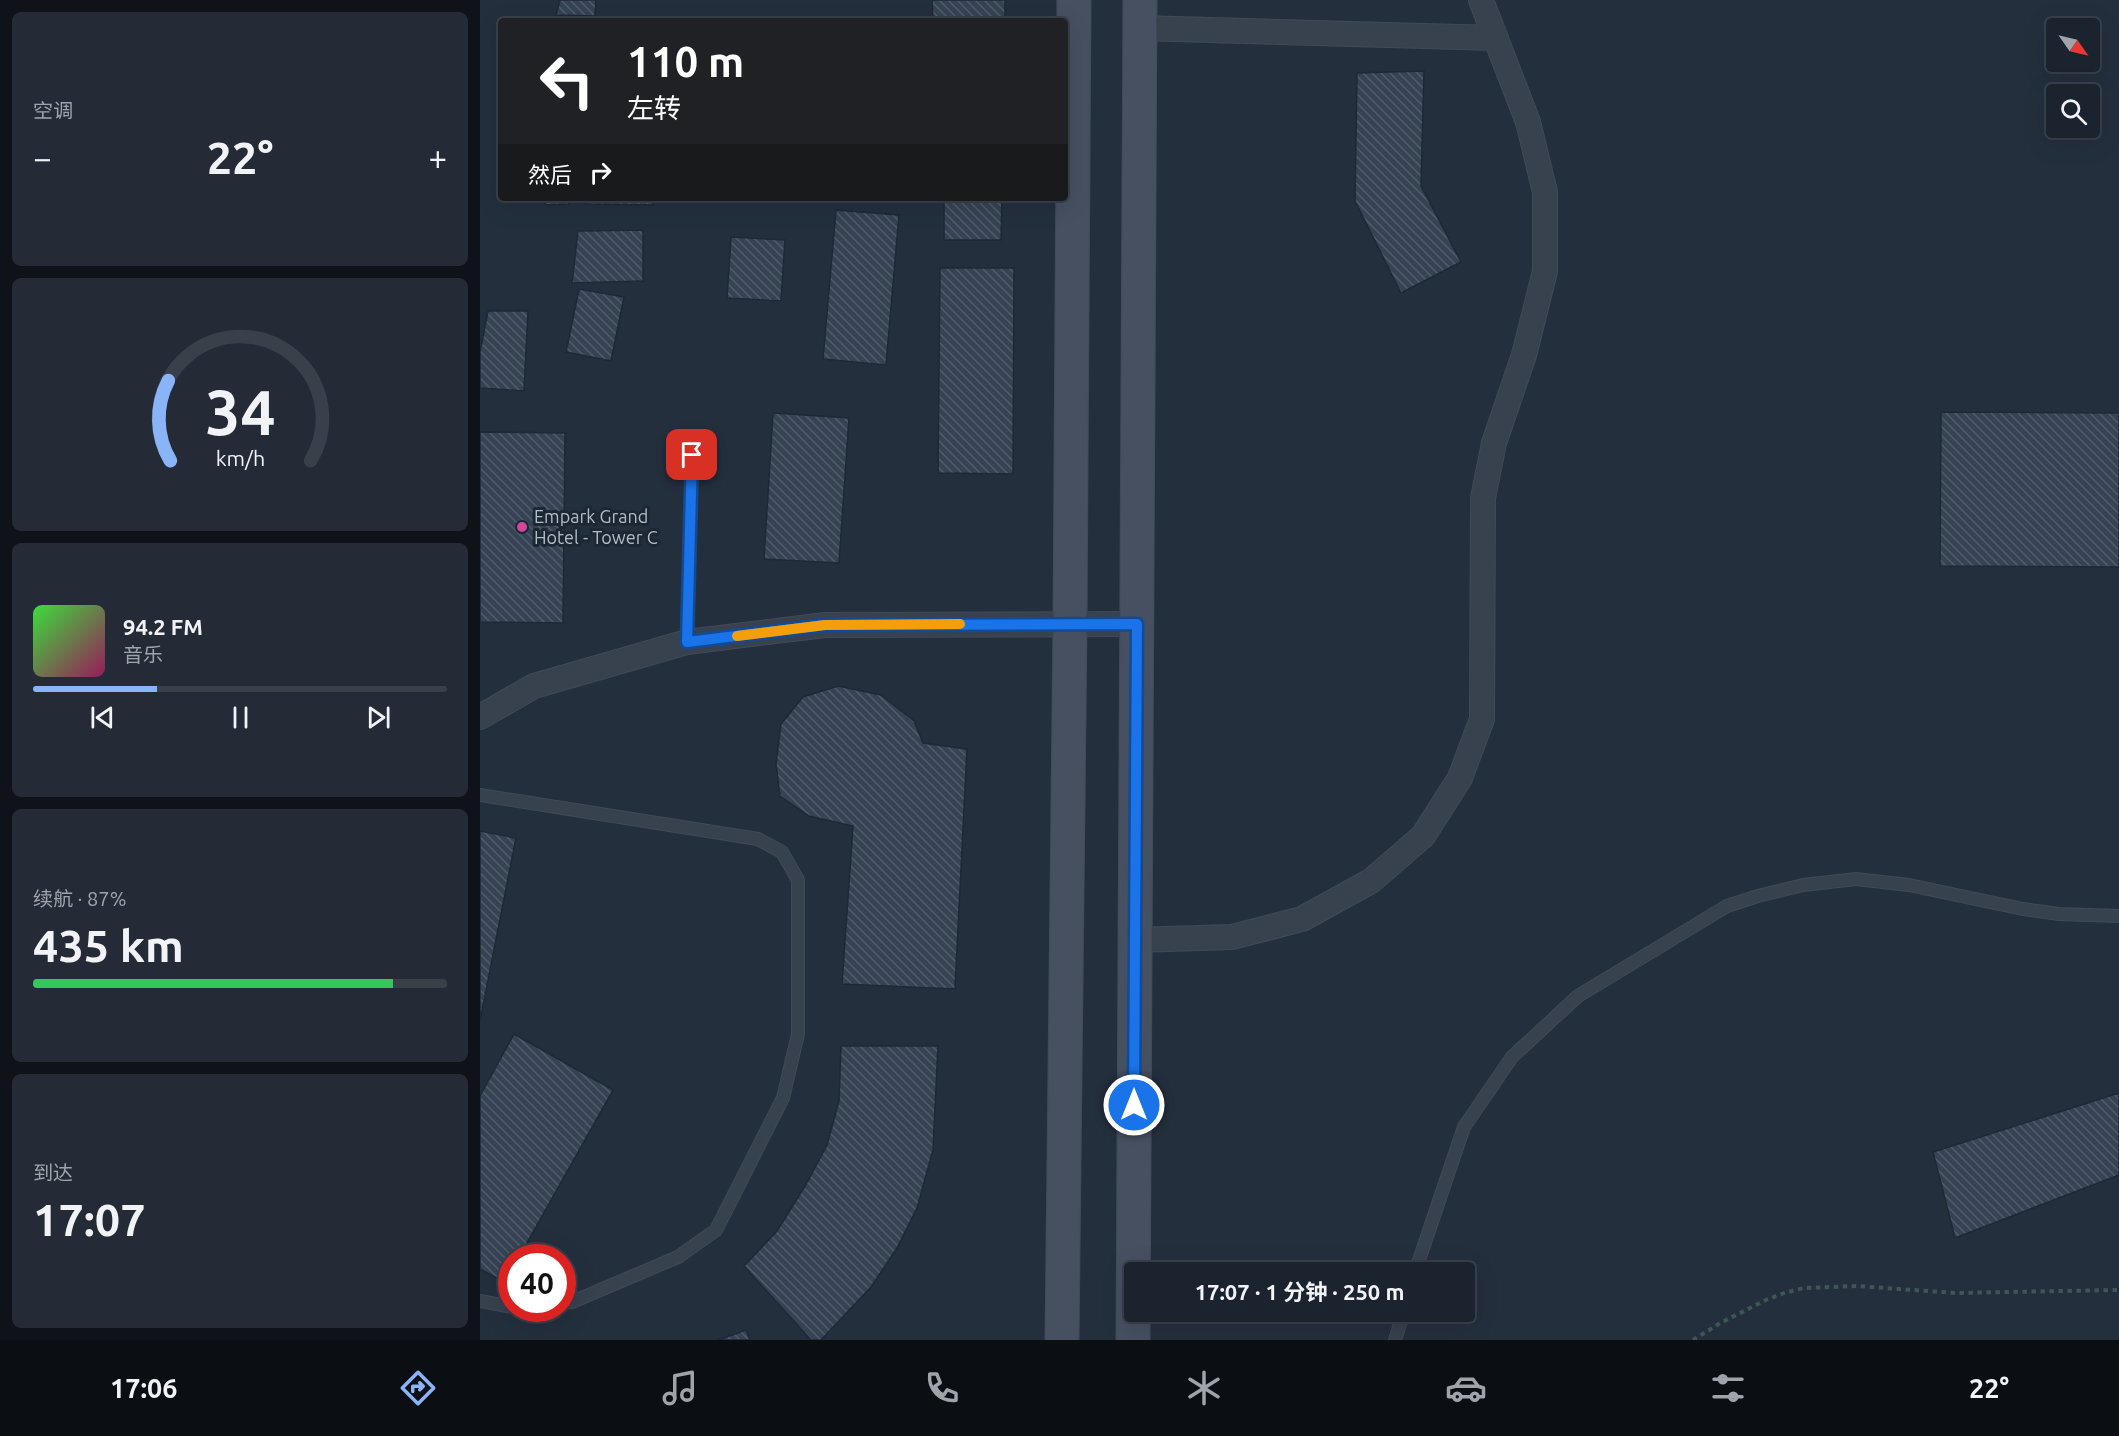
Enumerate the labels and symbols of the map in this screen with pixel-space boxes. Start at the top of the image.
north arrow [2046,18,2100,72]
pin [666,429,717,480]
place label: Empark Grand Hotel - Tower C [534,506,658,547]
marker: Empark Grand Hotel - Tower C [515,520,529,534]
position arrow [1102,1073,1166,1137]
speed limit sign: 40 [498,1244,576,1322]

